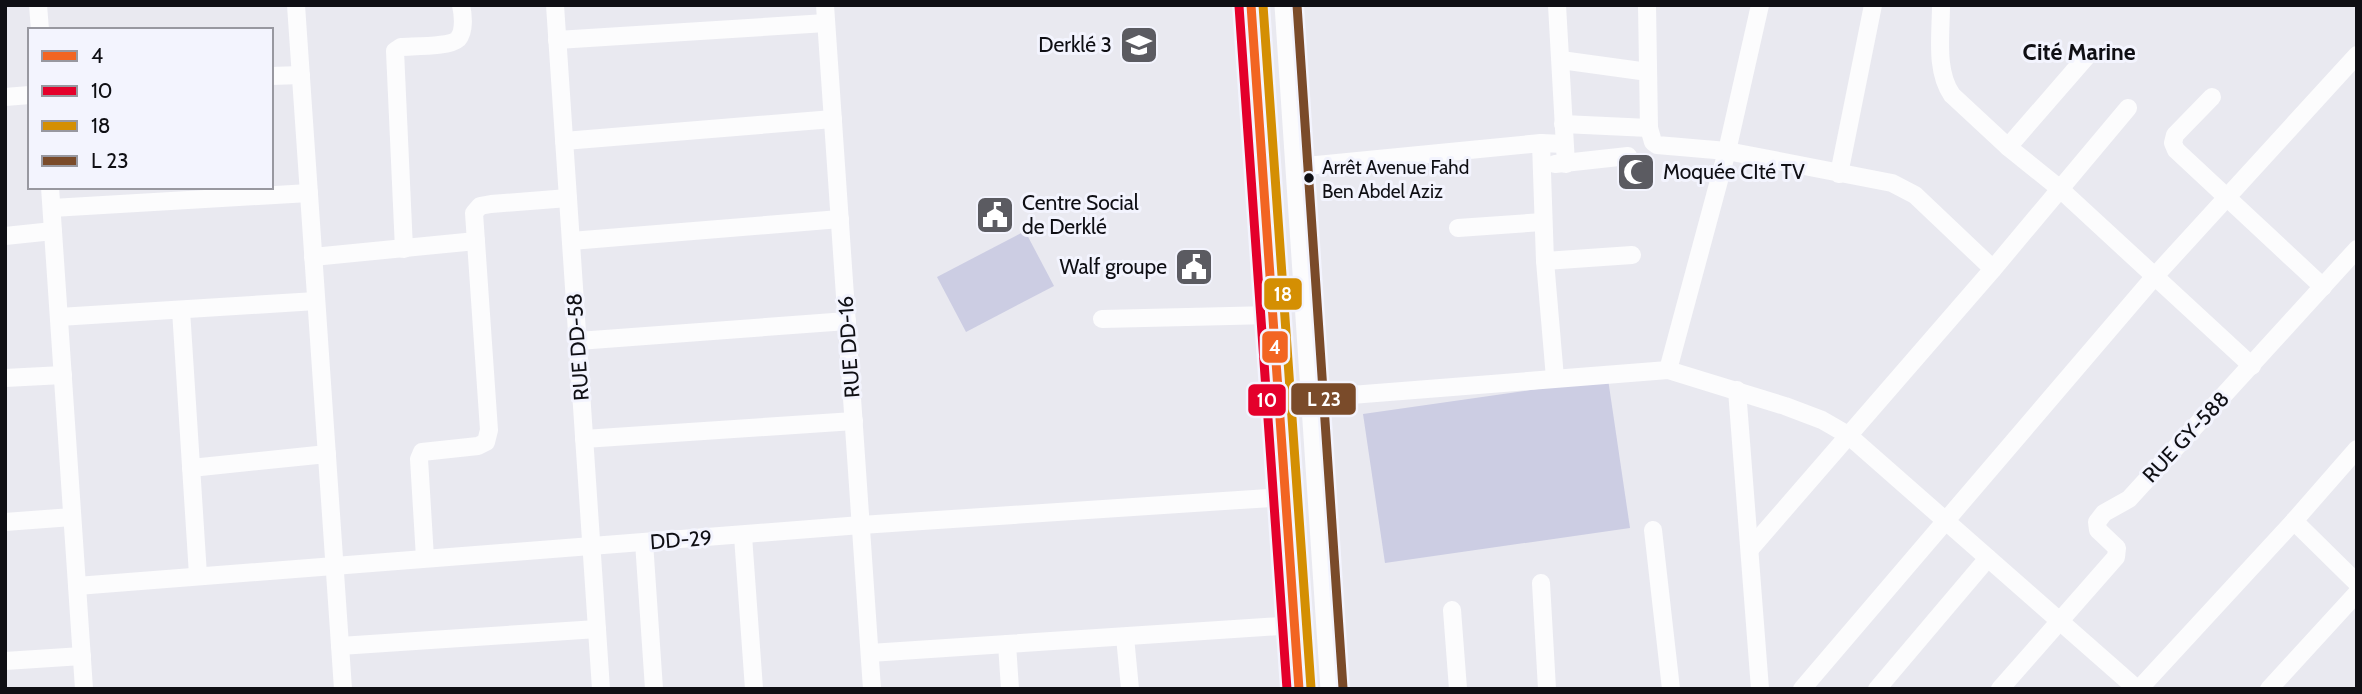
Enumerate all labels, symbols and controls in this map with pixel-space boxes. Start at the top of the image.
school or university icon: Derklé 3 [1118,24,1160,66]
legend [28,28,273,189]
place label: Derklé 3 [1038,32,1112,57]
district label: Cité Marine [2022,38,2136,66]
text: 4 [91,43,103,68]
text: 10 [91,78,113,103]
text: 18 [91,113,111,138]
text: L 23 [91,148,129,173]
mosque icon: Moquée CIté TV [1615,151,1657,193]
place label: Arrêt Avenue Fahd Ben Abdel Aziz [1322,156,1469,203]
place label: Moquée CIté TV [1663,159,1805,184]
marker: Arrêt Avenue Fahd Ben Abdel Aziz [1302,171,1316,185]
place label: Centre Social de Derklé [1022,190,1139,239]
public building icon: Centre Social de Derklé [974,194,1016,236]
public building icon: Walf groupe [1173,246,1215,288]
place label: Walf groupe [1059,254,1167,279]
line badge: 18 [1263,277,1303,311]
text: 18 [1274,283,1292,306]
street label: RUE DD-58 [561,292,594,402]
street label: RUE DD-16 [832,295,865,399]
line badge: 4 [1261,330,1289,364]
text: 4 [1269,336,1281,359]
line badge: L 23 [1290,382,1357,416]
line badge: 10 [1247,383,1287,417]
street label: RUE GY-588 [2137,386,2234,487]
text: L 23 [1307,388,1341,411]
text: 10 [1257,389,1277,412]
street label: DD-29 [649,525,713,554]

